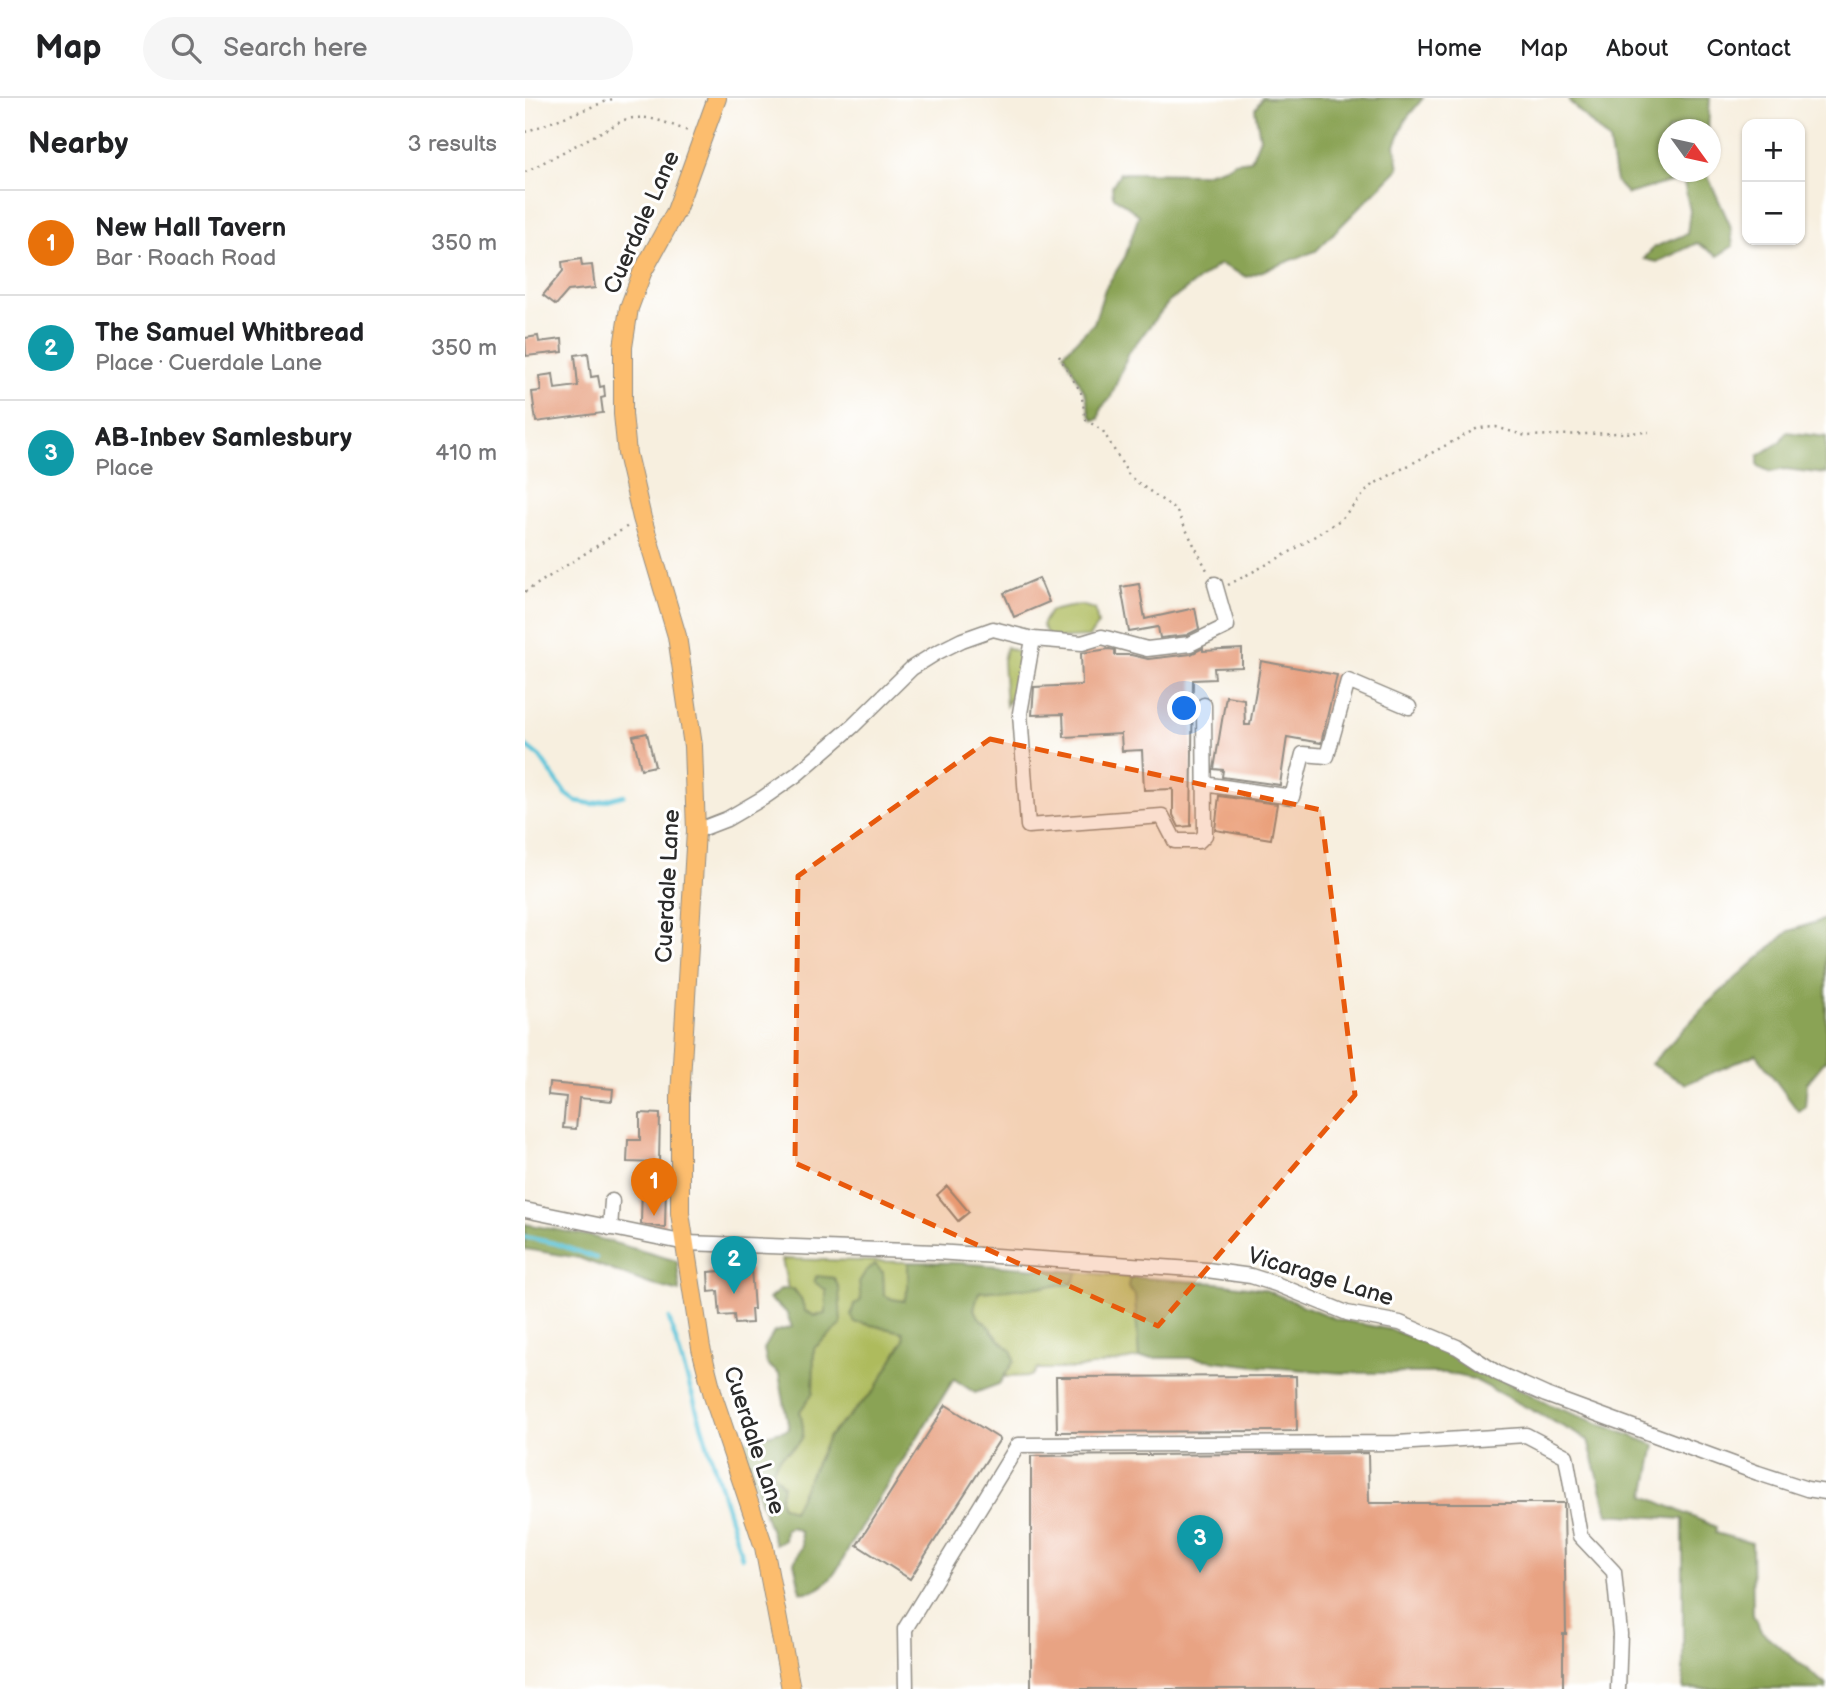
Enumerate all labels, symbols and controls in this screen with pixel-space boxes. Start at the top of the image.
search box [143,17,633,80]
text: Map [35,28,101,68]
icon: search [167,29,205,67]
text: Search here [223,33,367,64]
text: Home [1417,34,1482,63]
text: Map [1520,34,1568,63]
text: About [1606,34,1668,63]
text: Contact [1706,34,1791,63]
north arrow [1658,119,1721,182]
map controls [1742,119,1805,245]
button: + [1742,119,1805,182]
text: Nearby [28,126,128,162]
text: 3 results [408,130,497,158]
street label: Cuerdale Lane [598,146,686,298]
button: − [1742,182,1805,245]
text: New Hall Tavern [95,213,286,244]
text: 1 [46,229,56,257]
text: 350 m [431,229,497,257]
text: Bar · Roach Road [95,244,276,272]
text: The Samuel Whitbread [95,318,364,349]
text: 2 [44,334,58,362]
text: 350 m [431,334,497,362]
text: Place · Cuerdale Lane [95,349,322,377]
text: AB-Inbev Samlesbury [95,423,352,454]
text: 3 [44,439,58,467]
text: 410 m [435,439,497,467]
text: Place [95,454,153,482]
your location [1167,691,1201,725]
street label: Cuerdale Lane [650,809,686,964]
pin: 1 [631,1158,677,1216]
pin: 2 [711,1236,757,1294]
street label: Vicarage Lane [1244,1241,1397,1312]
street label: Cuerdale Lane [717,1363,791,1518]
pin: 3 [1177,1515,1223,1573]

